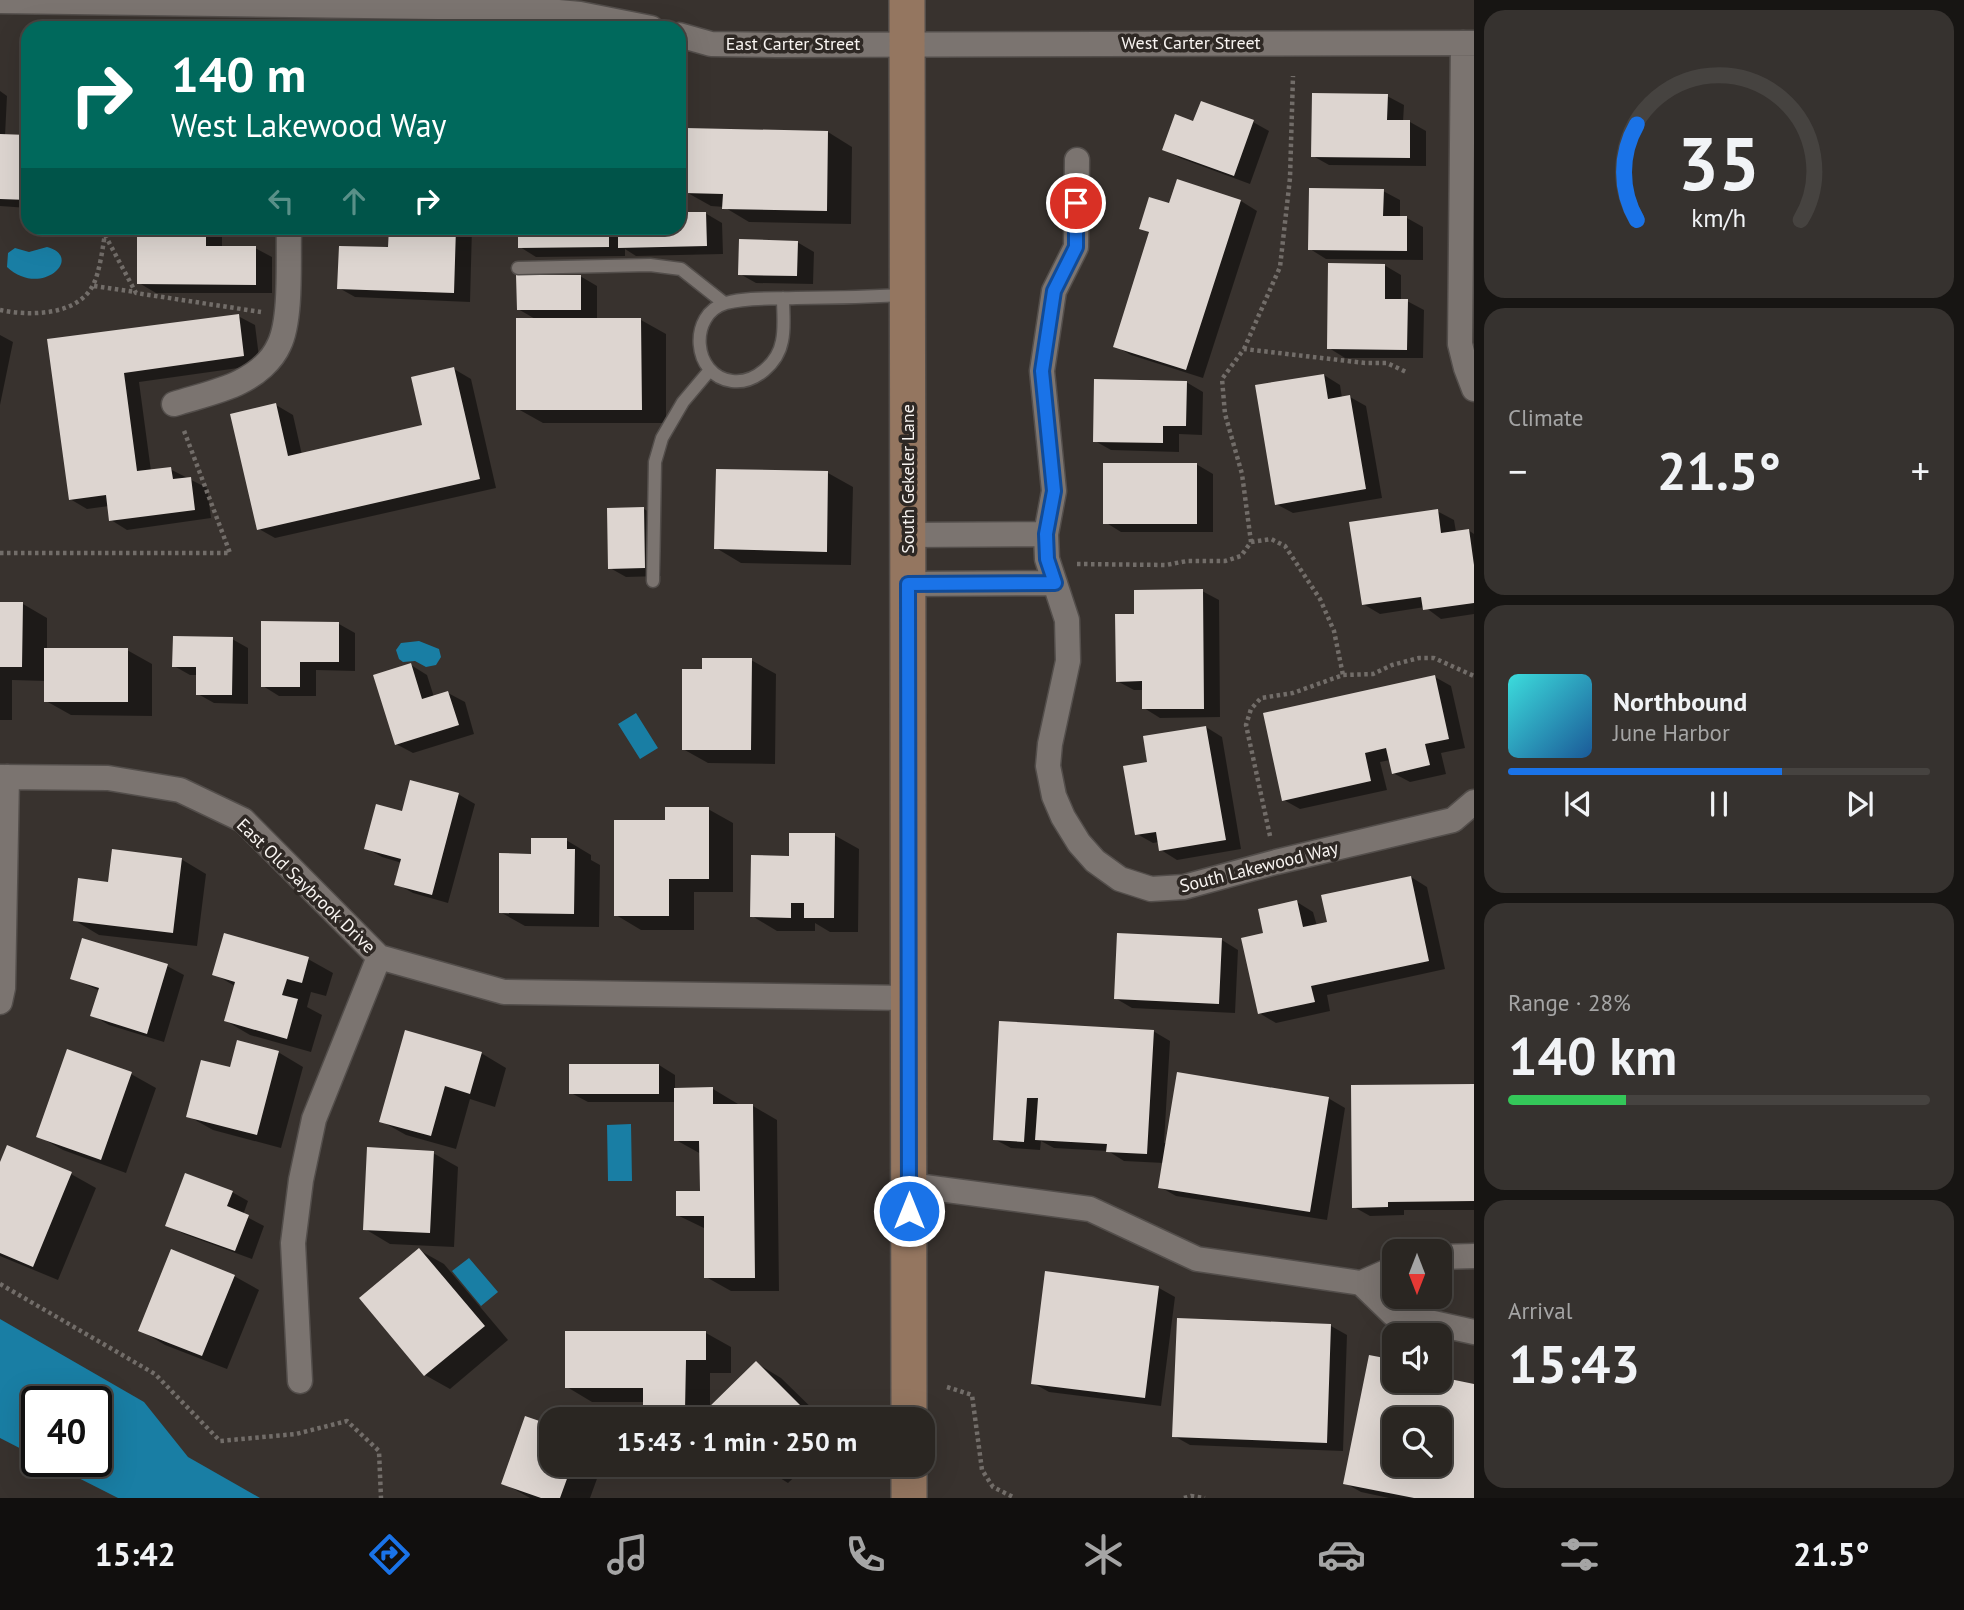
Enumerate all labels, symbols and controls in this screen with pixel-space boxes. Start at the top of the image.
street label: West Carter Street [1121,31,1261,54]
street label: East Carter Street [726,32,860,55]
text: 140 m [171,42,306,106]
icon: right [56,49,147,140]
text: West Lakewood Way [171,104,447,146]
text: 35 [1678,116,1760,210]
pin [1046,173,1106,233]
icon: left [262,182,300,220]
icon: ahead [335,182,373,220]
icon: right [408,182,446,220]
icon: arrive [1057,184,1095,222]
text: km/h [1692,202,1746,234]
text: Climate [1508,403,1583,432]
street label: South Gekeler Lane [896,404,919,554]
text: 21.5° [1657,437,1781,504]
text: − [1508,446,1527,495]
text: + [1911,446,1930,495]
text: Northbound [1613,685,1747,718]
text: June Harbor [1613,718,1730,747]
icon: previous [1559,785,1597,823]
icon: pause [1700,785,1738,823]
icon: next [1841,785,1879,823]
street label: East Old Saybrook Drive [232,813,381,958]
street label: South Lakewood Way [1177,836,1341,897]
text: Range · 28% [1508,988,1631,1017]
text: 140 km [1508,1022,1677,1089]
position arrow [872,1174,946,1248]
north arrow [1382,1239,1452,1309]
map controls [1382,1239,1452,1477]
text: Arrival [1508,1296,1572,1325]
button: sound [1382,1323,1452,1393]
text: 15:43 [1508,1330,1640,1397]
speed limit sign: 40 [21,1386,112,1477]
button: search [1382,1407,1452,1477]
text: 15:43 · 1 min · 250 m [617,1425,857,1458]
icon: directions [365,1530,414,1579]
icon: music [603,1530,652,1579]
icon: phone [841,1530,890,1579]
icon: climate [1079,1530,1128,1579]
icon: car [1317,1530,1366,1579]
icon: filters [1555,1530,1604,1579]
text: 15:42 [95,1533,176,1575]
text: 21.5° [1793,1533,1869,1575]

